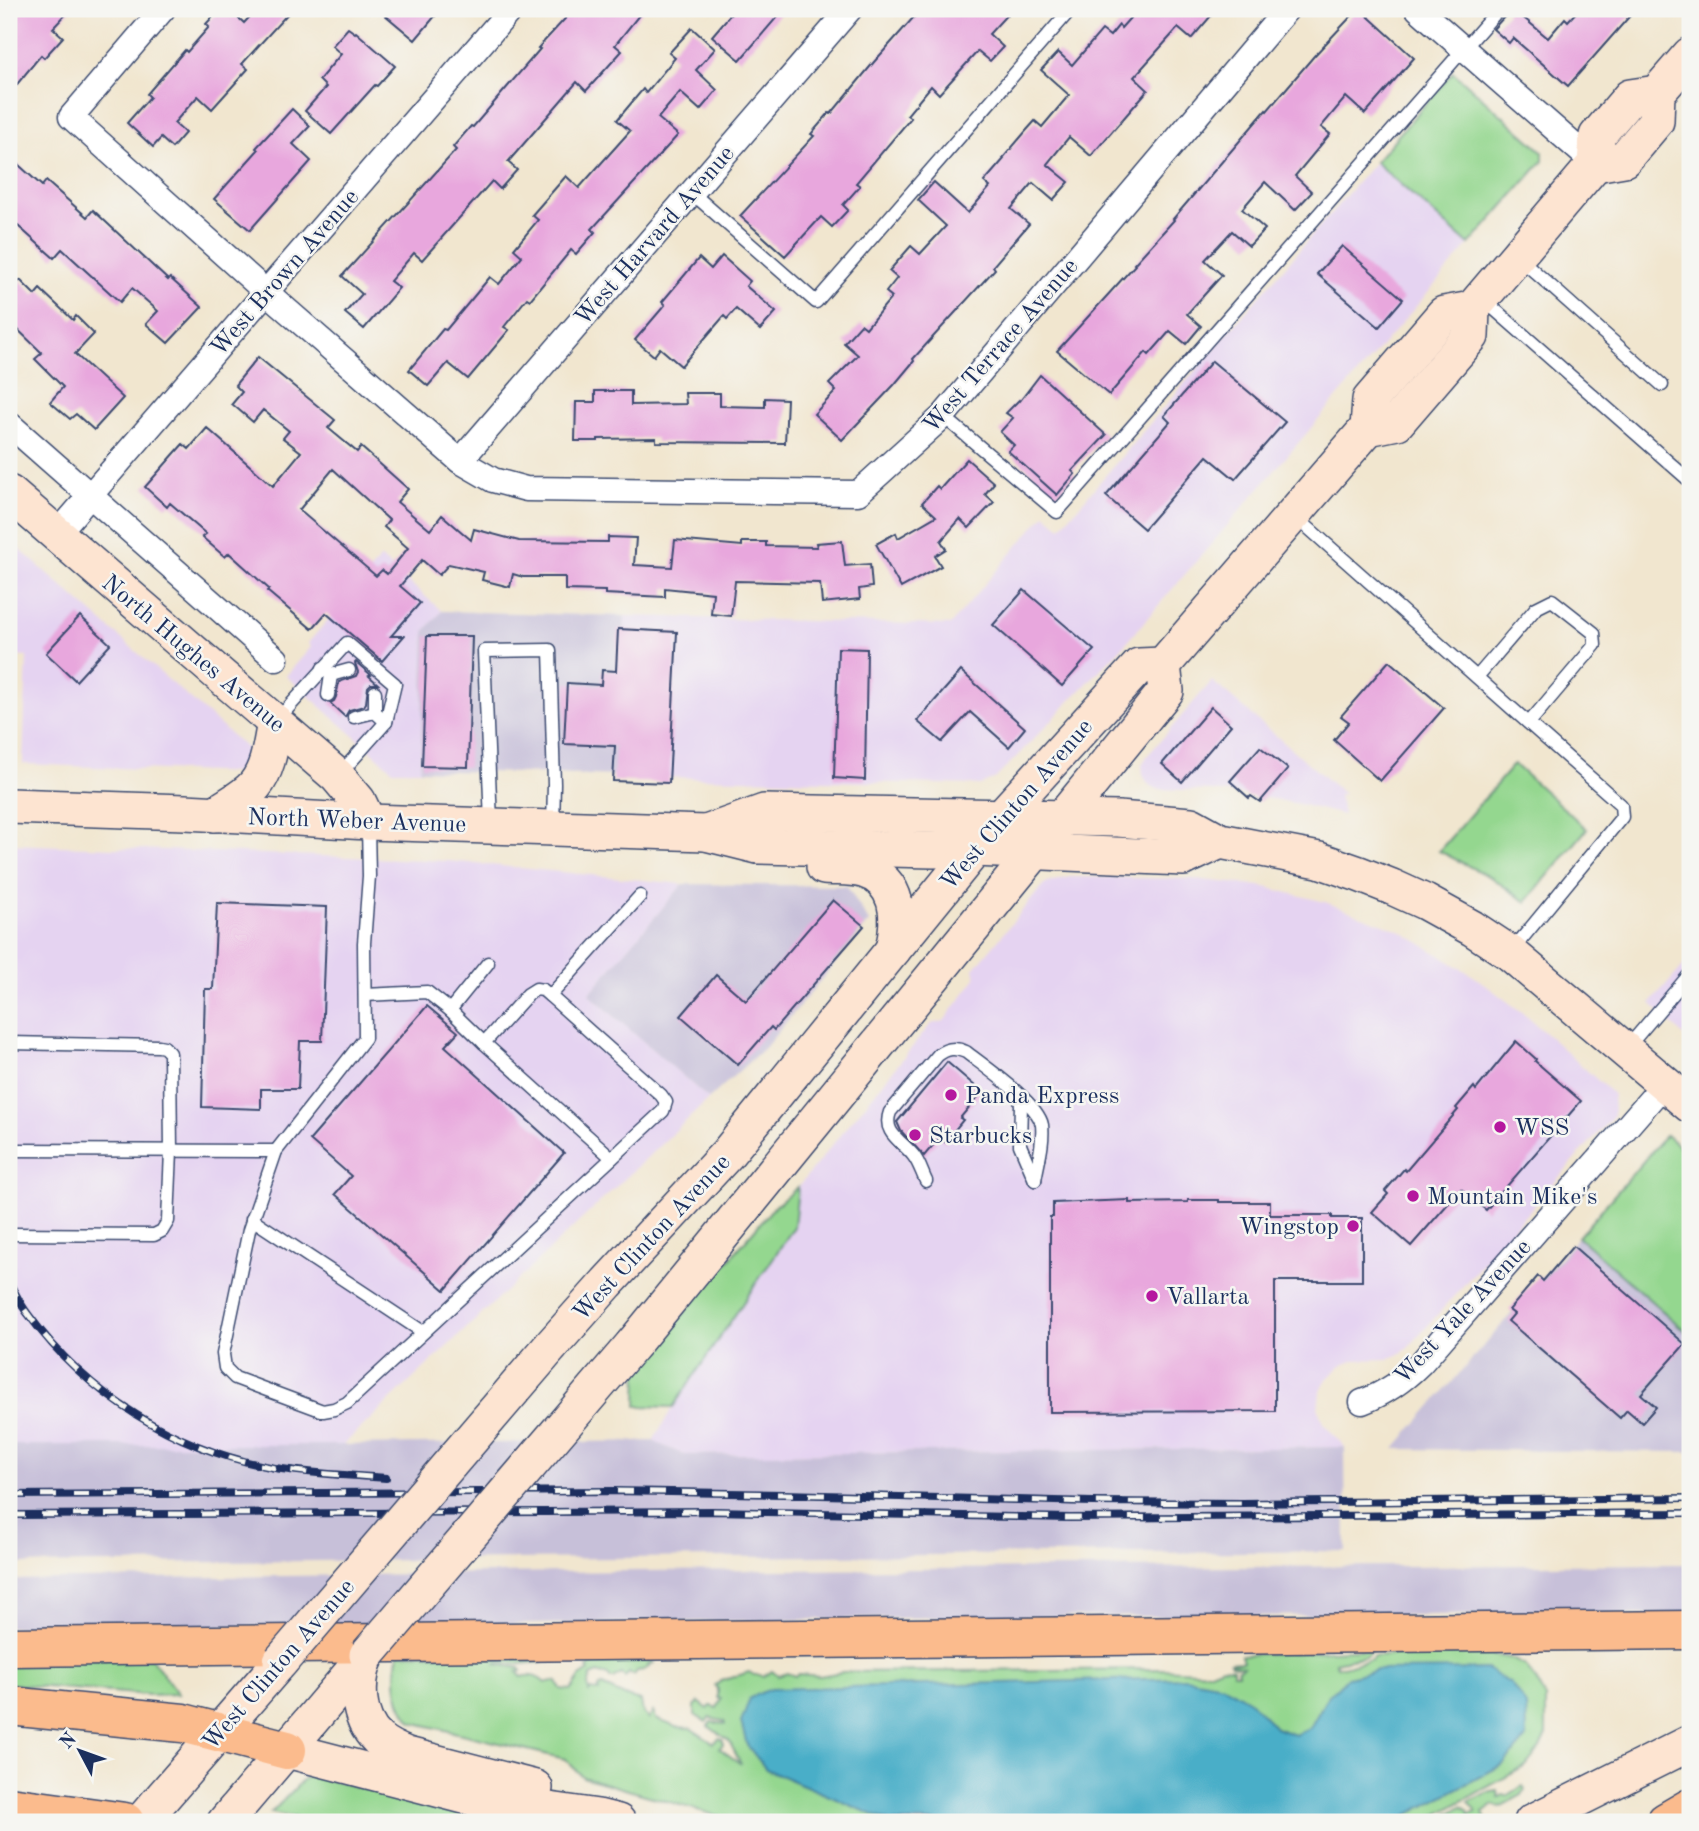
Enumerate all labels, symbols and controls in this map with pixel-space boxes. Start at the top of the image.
street label: West Harvard Avenue [571,142,740,331]
street label: West Brown Avenue [207,185,364,361]
street label: West Terrace Avenue [919,255,1084,438]
street label: North Hughes Avenue [97,571,289,738]
street label: West Clinton Avenue [937,715,1098,895]
street label: North Weber Avenue [247,806,467,838]
place label: Panda Express [965,1085,1119,1109]
marker: Panda Express [943,1087,959,1103]
place label: WSS [1514,1117,1569,1141]
marker: WSS [1492,1119,1508,1135]
place label: Starbucks [929,1125,1032,1149]
marker: Starbucks [907,1127,923,1143]
street label: West Clinton Avenue [569,1150,736,1326]
place label: Mountain Mike's [1427,1186,1598,1210]
marker: Mountain Mike's [1405,1188,1421,1204]
place label: Wingstop [1239,1216,1339,1240]
marker: Wingstop [1345,1218,1361,1234]
street label: West Yale Avenue [1391,1235,1536,1389]
place label: Vallarta [1166,1286,1250,1310]
marker: Vallarta [1144,1288,1160,1304]
street label: West Clinton Avenue [199,1575,360,1755]
north arrow [46,1716,116,1786]
text: N [57,1729,81,1753]

